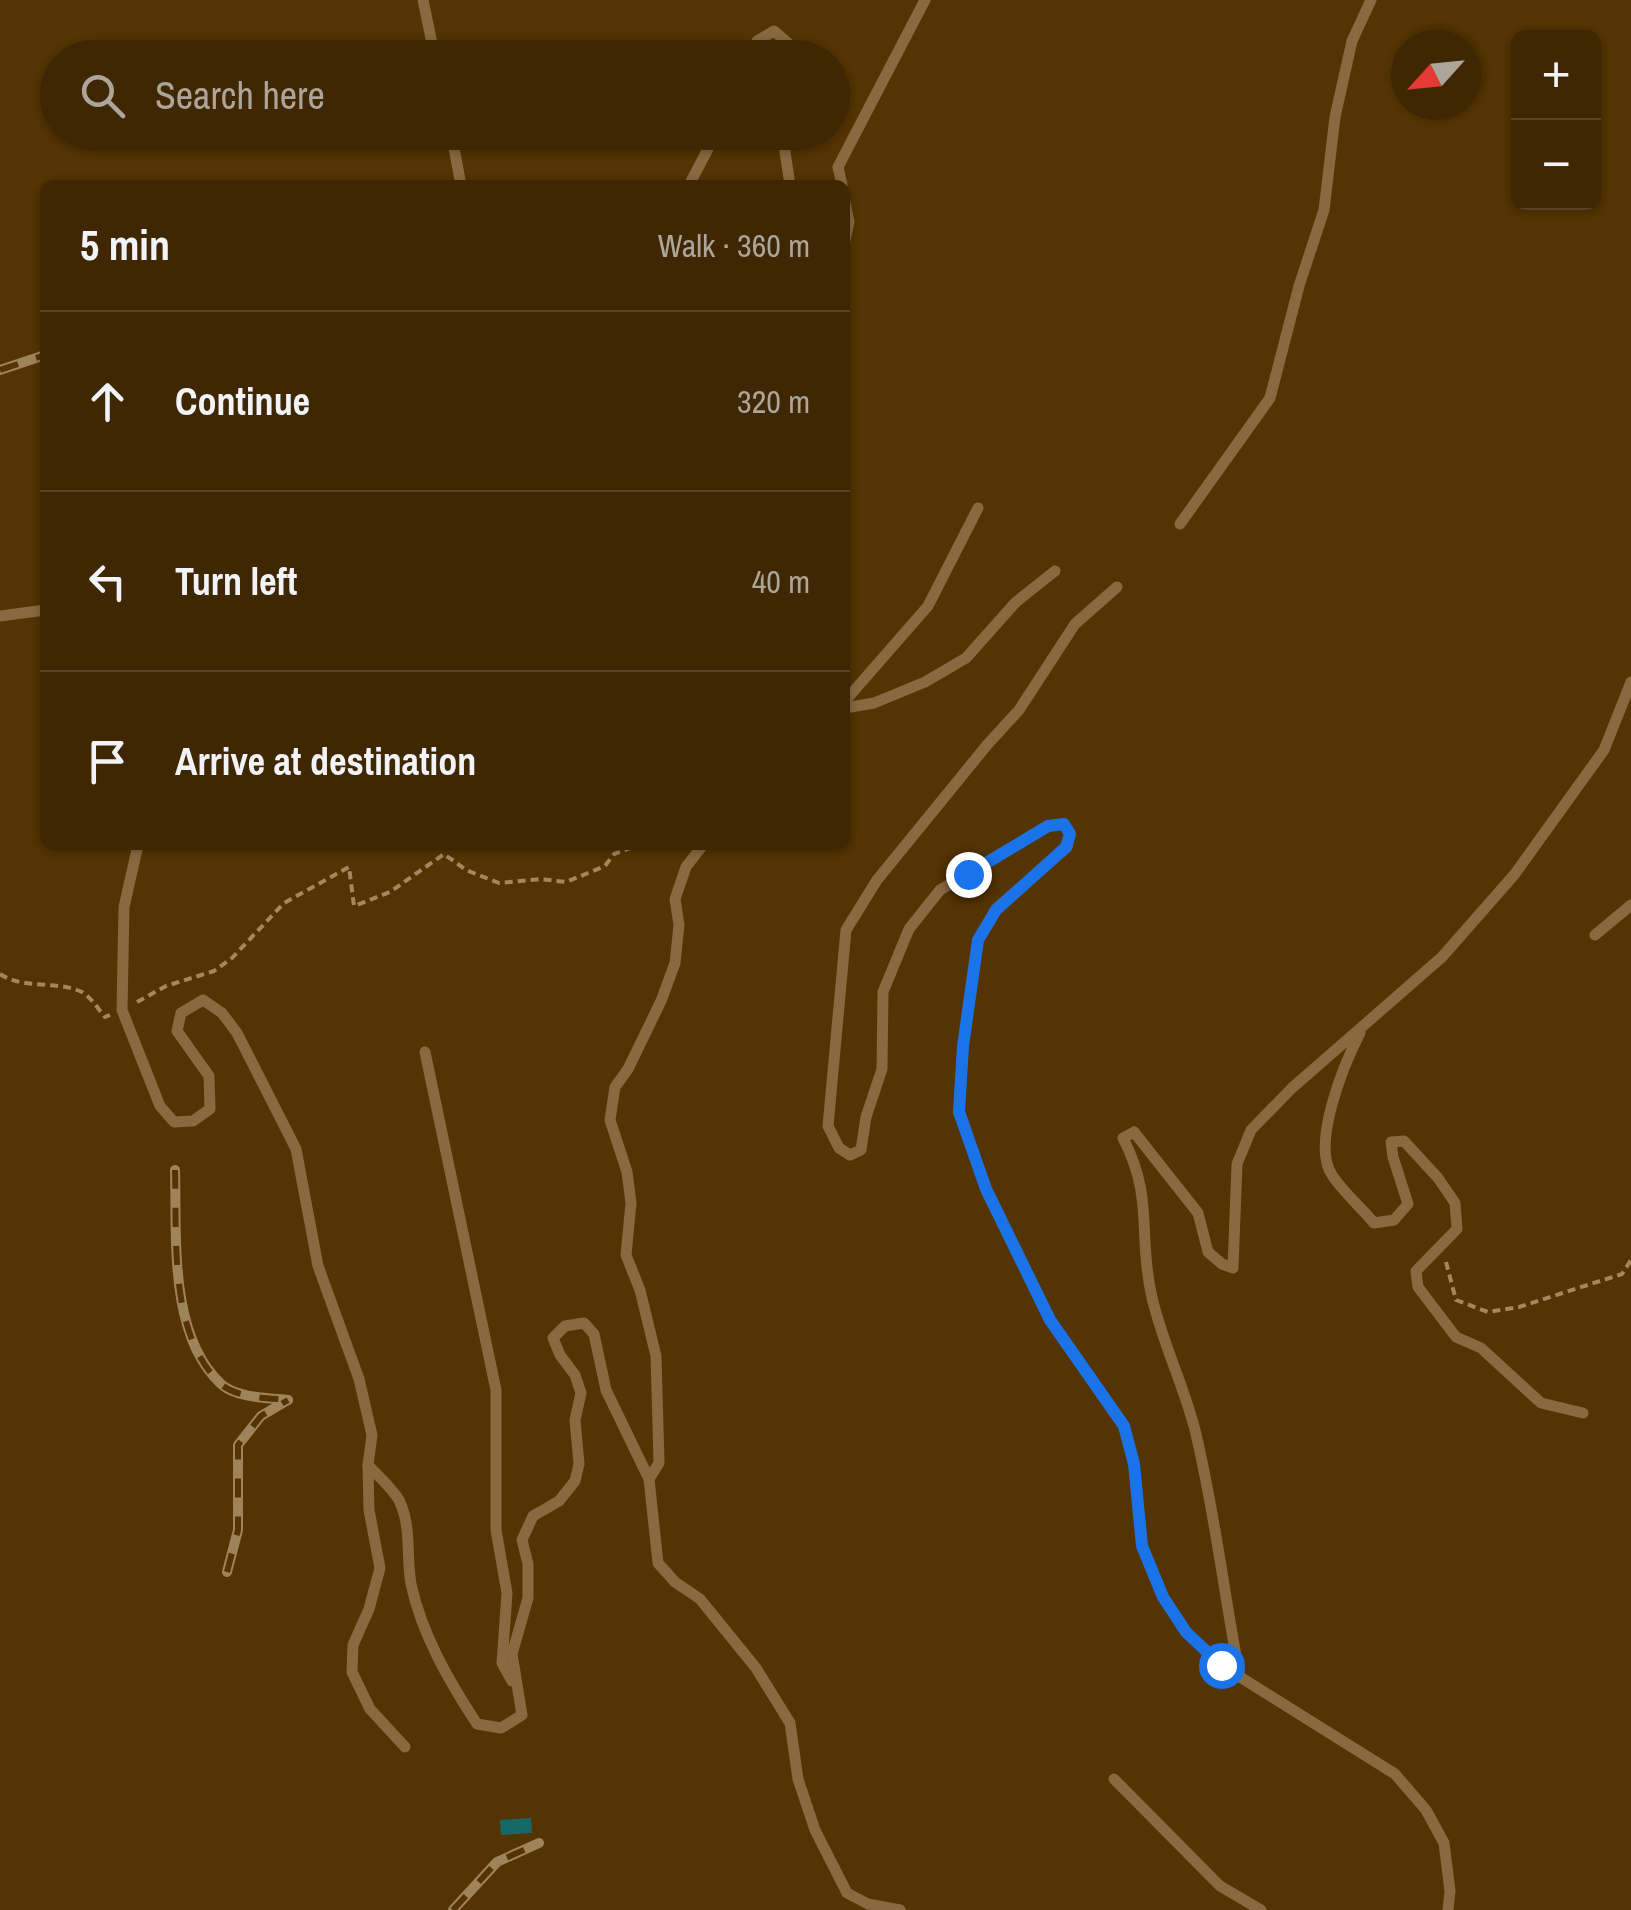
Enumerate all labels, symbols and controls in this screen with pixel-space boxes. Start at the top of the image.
north arrow [1391,30,1481,120]
map controls [1511,30,1601,210]
button: + [1511,30,1601,120]
search box [40,40,850,150]
icon: search [75,68,130,123]
text: Search here [155,70,325,121]
button: − [1511,120,1601,210]
text: 5 min [80,217,170,273]
text: Walk · 360 m [658,224,810,267]
icon: ahead [80,374,135,429]
text: Continue [175,376,310,427]
text: 320 m [737,380,810,423]
icon: left [80,554,135,609]
text: Turn left [175,556,297,607]
text: 40 m [752,560,810,603]
icon: arrive [80,734,135,789]
text: Arrive at destination [175,736,476,787]
route end [946,852,992,898]
route start [1199,1643,1245,1689]

